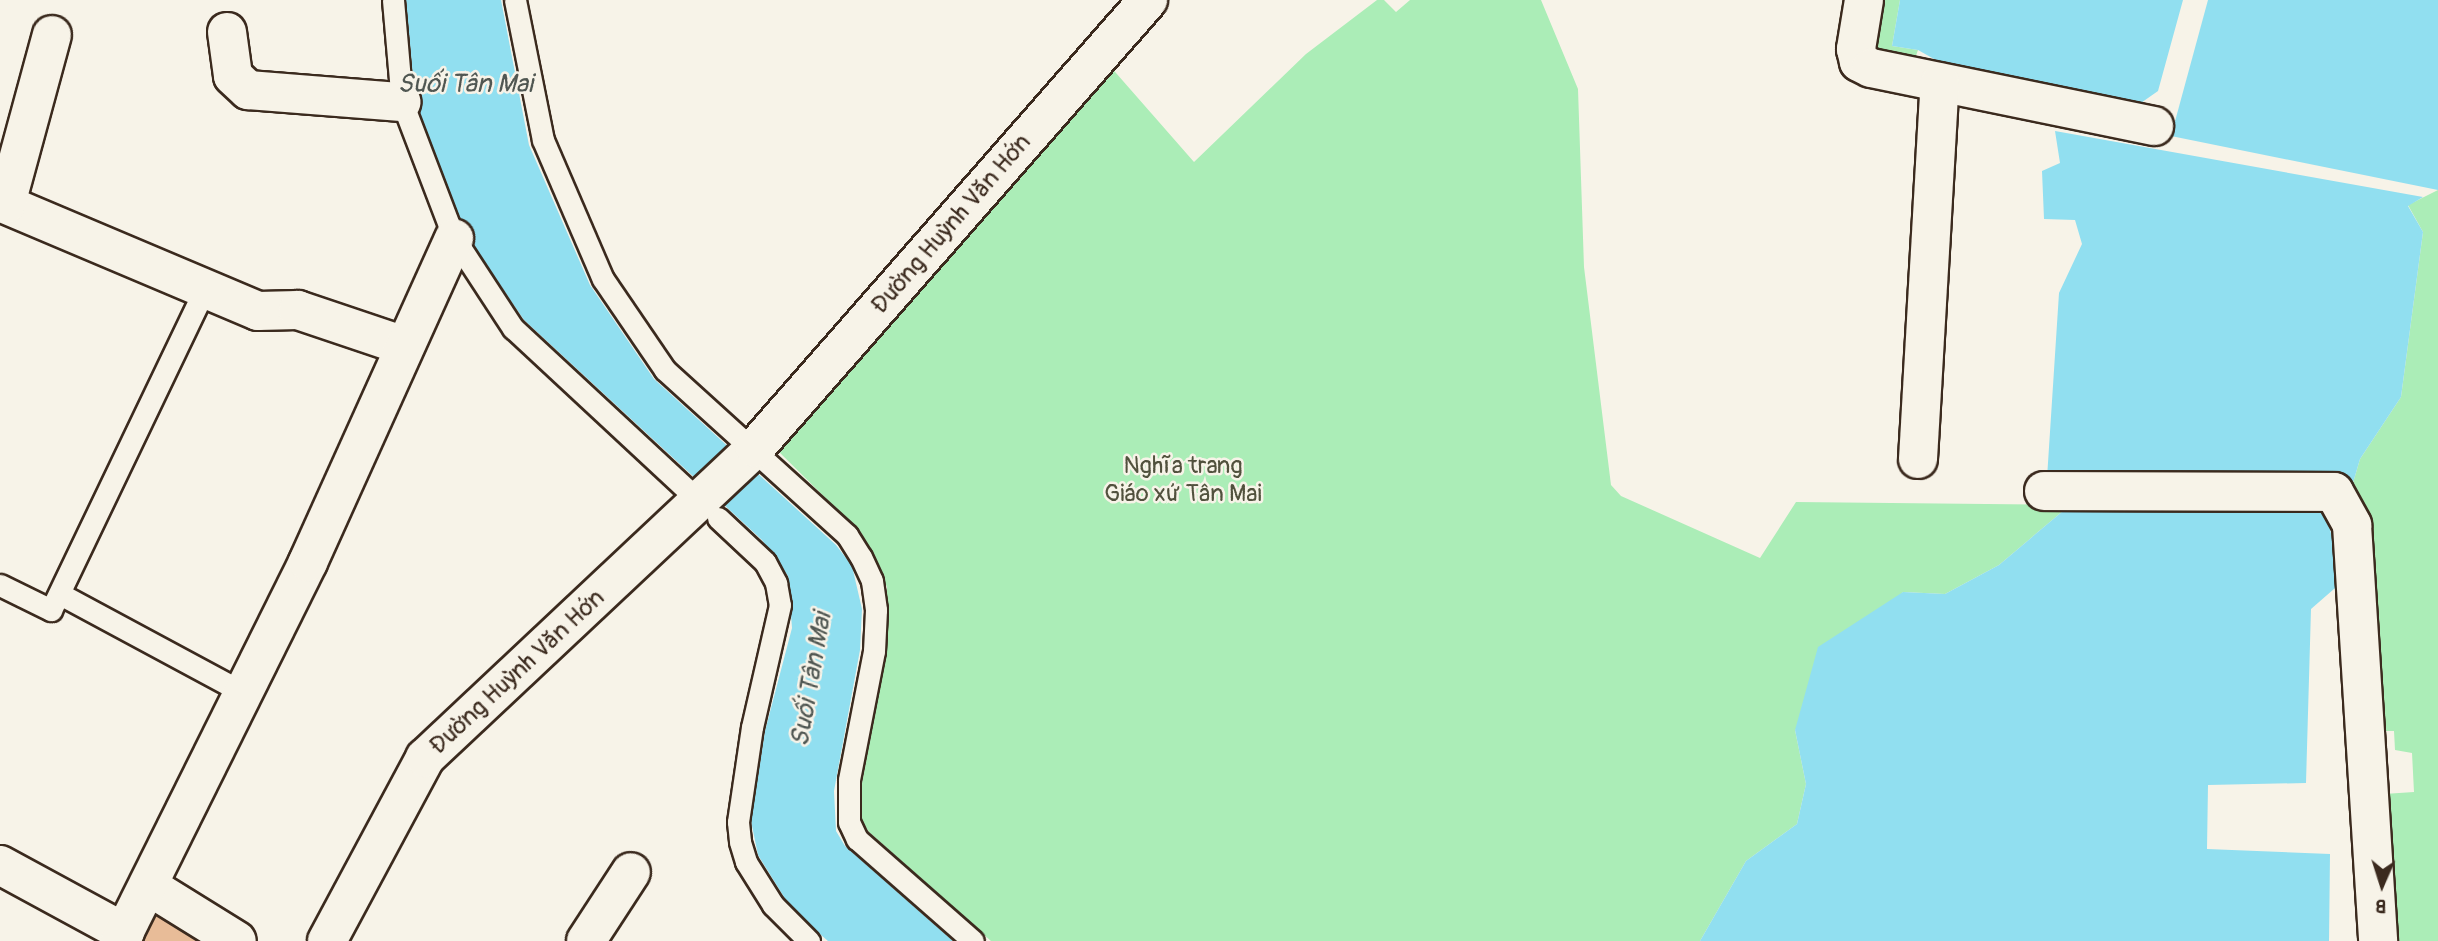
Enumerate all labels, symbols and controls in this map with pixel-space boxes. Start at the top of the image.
water label: Suối Tân Mai [397,69,533,101]
street label: Đường Huỳnh Văn Hớn [865,128,1037,320]
park label: Nghĩa trang Giáo xứ Tân Mai [1104,452,1262,508]
street label: Đường Huỳnh Văn Hớn [424,584,610,760]
water label: Suối Tân Mai [785,611,839,749]
north arrow [2347,850,2417,920]
text: B [2375,894,2387,918]

